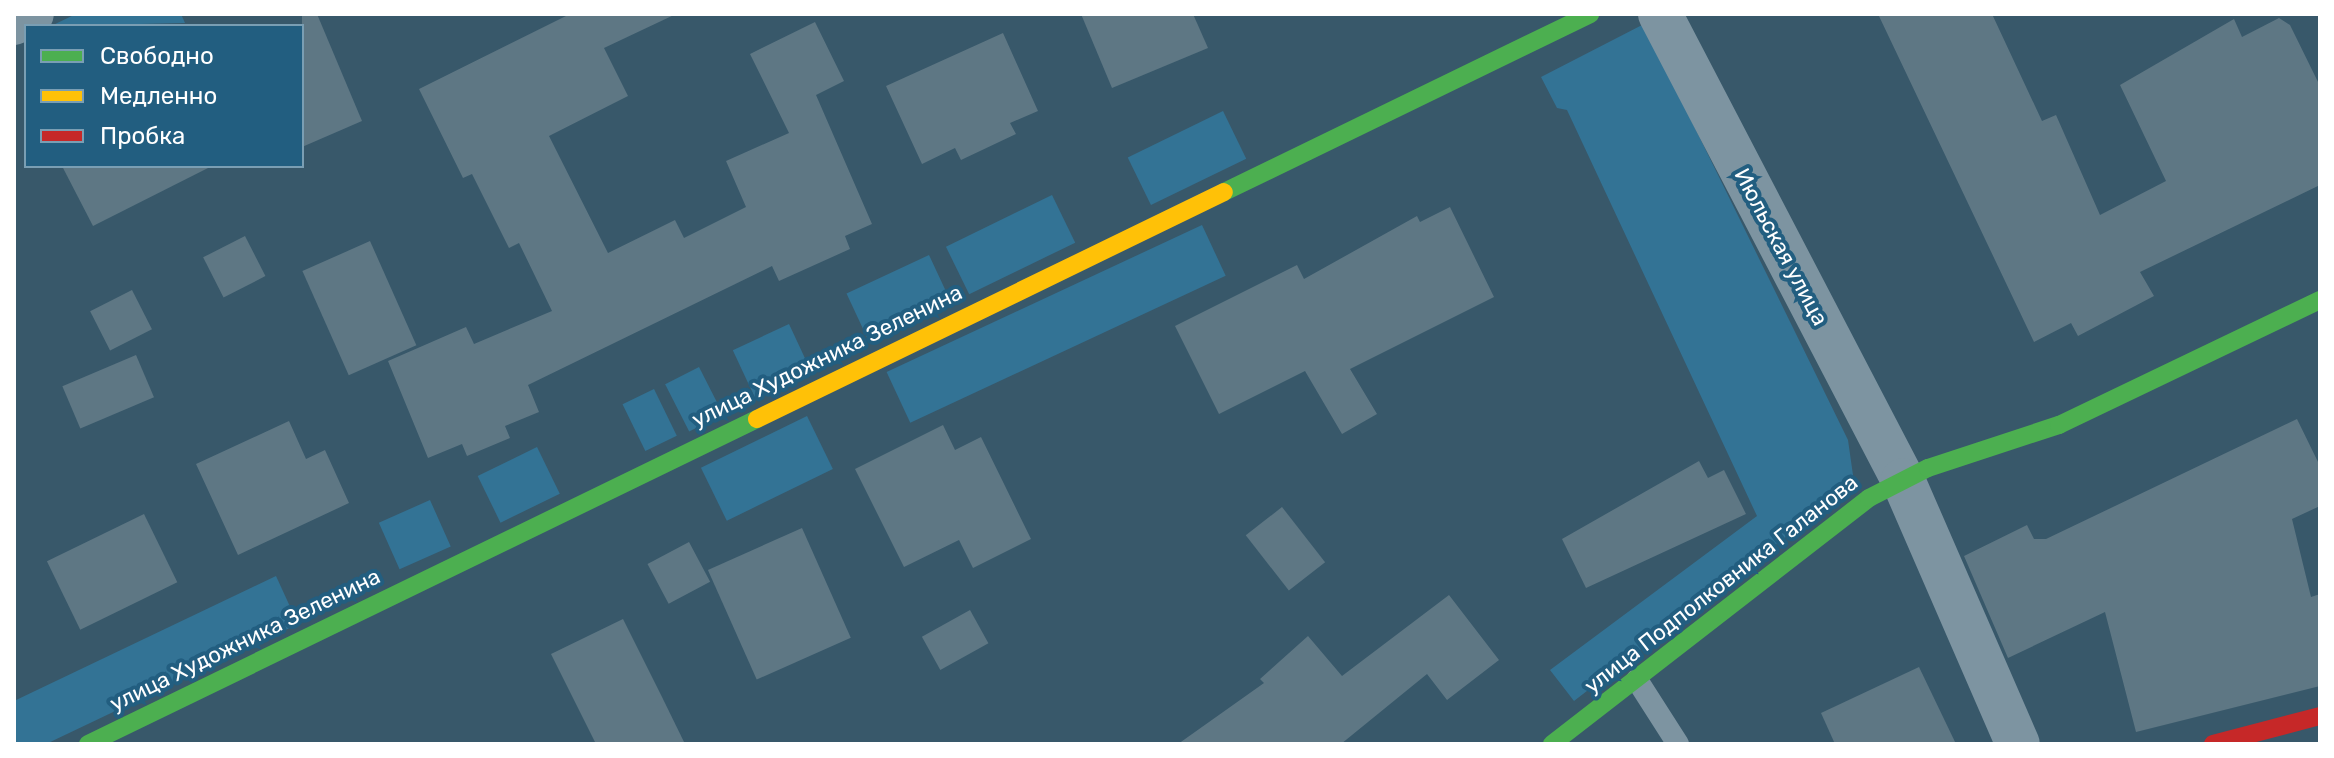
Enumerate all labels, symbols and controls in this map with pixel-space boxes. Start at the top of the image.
legend [24,24,304,168]
text: Свободно [100,42,214,70]
text: Медленно [100,82,217,110]
text: Пробка [100,122,185,150]
street label: Июльская улица [1728,164,1834,330]
street label: улица Художника Зеленина [688,279,966,433]
street label: улица Подполковника Галанова [1579,469,1863,699]
street label: улица Художника Зеленина [106,563,384,717]

